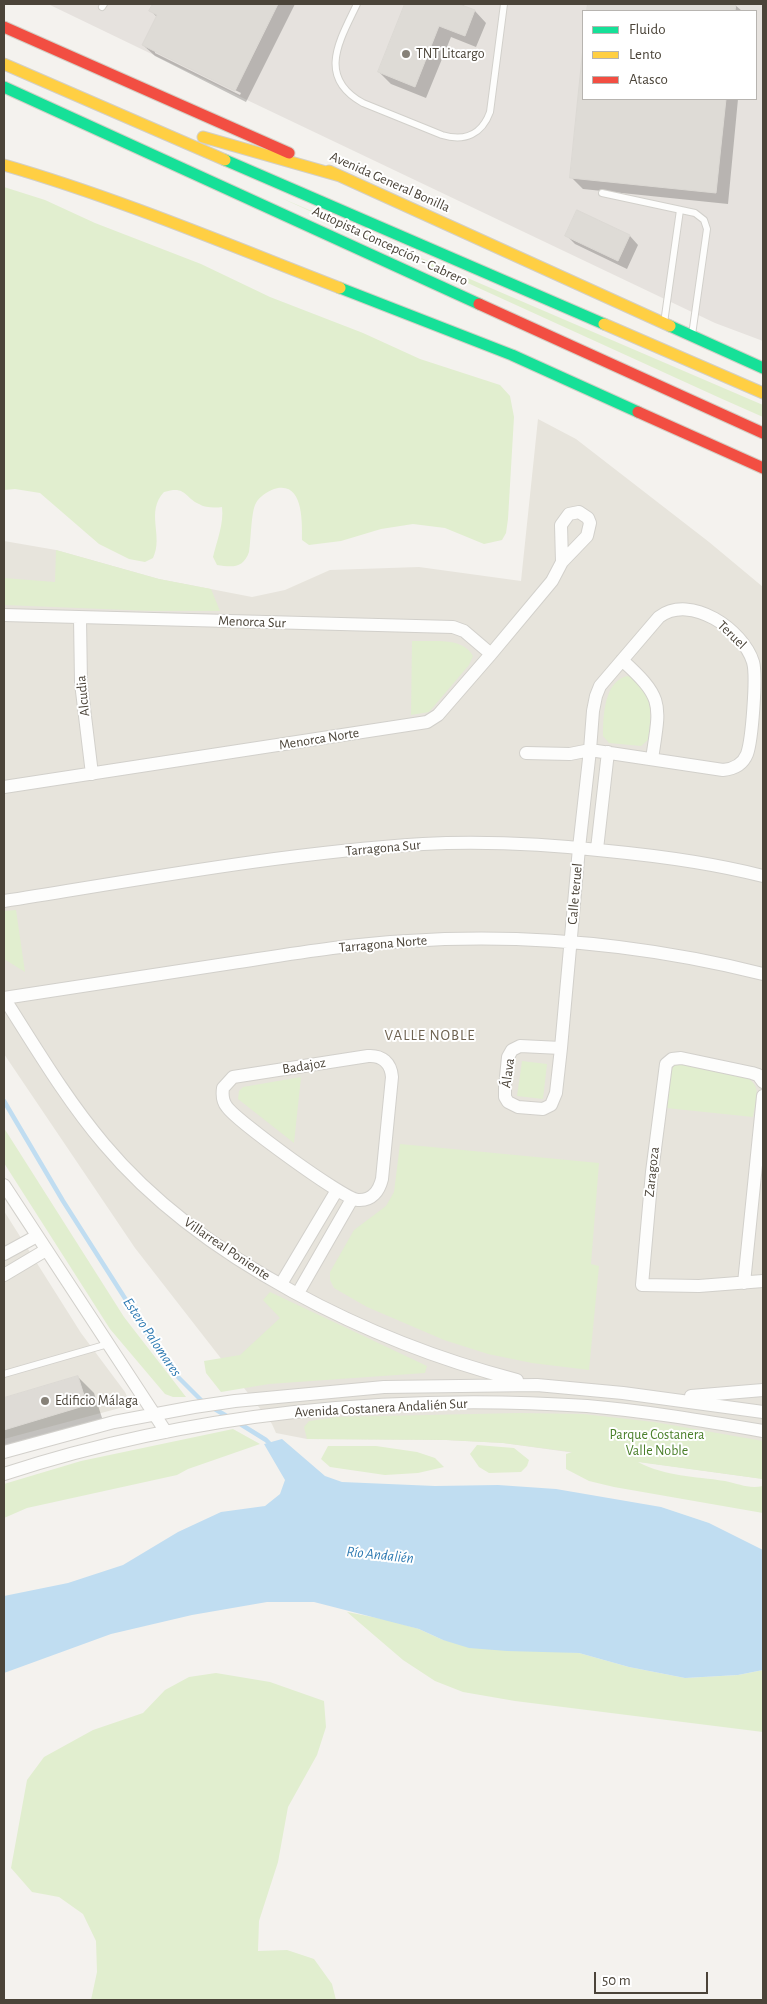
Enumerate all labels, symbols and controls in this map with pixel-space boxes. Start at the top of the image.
legend [582,10,757,100]
text: Fluido [629,22,666,37]
place label: TNT Litcargo [416,46,485,62]
text: Lento [629,47,662,62]
marker: TNT Litcargo [400,48,412,60]
text: Atasco [629,72,668,87]
street label: Avenida General Bonilla [327,148,453,216]
street label: Autopista Concepción - Cabrero [310,203,470,289]
street label: Menorca Sur [218,612,286,632]
street label: Teruel [714,617,750,653]
street label: Alcudia [72,675,94,717]
street label: Menorca Norte [278,724,360,754]
street label: Tarragona Sur [345,836,421,860]
street label: Calle teruel [564,863,586,925]
street label: Tarragona Norte [338,932,428,956]
district label: VALLE NOBLE [383,1026,477,1044]
street label: Badajoz [281,1054,327,1078]
street label: Álava [498,1057,518,1089]
street label: Zaragoza [641,1146,663,1198]
street label: Villarreal Poniente [181,1214,273,1284]
water label: Estero Palomares [119,1294,185,1380]
place label: Edificio Málaga [55,1393,138,1409]
marker: Edificio Málaga [39,1395,51,1407]
street label: Avenida Costanera Andalién Sur [294,1395,468,1421]
park label: Parque Costanera Valle Noble [609,1427,705,1460]
water label: Río Andalién [345,1543,415,1567]
scale bar [597,1962,711,1994]
text: 50 m [602,1973,631,1988]

